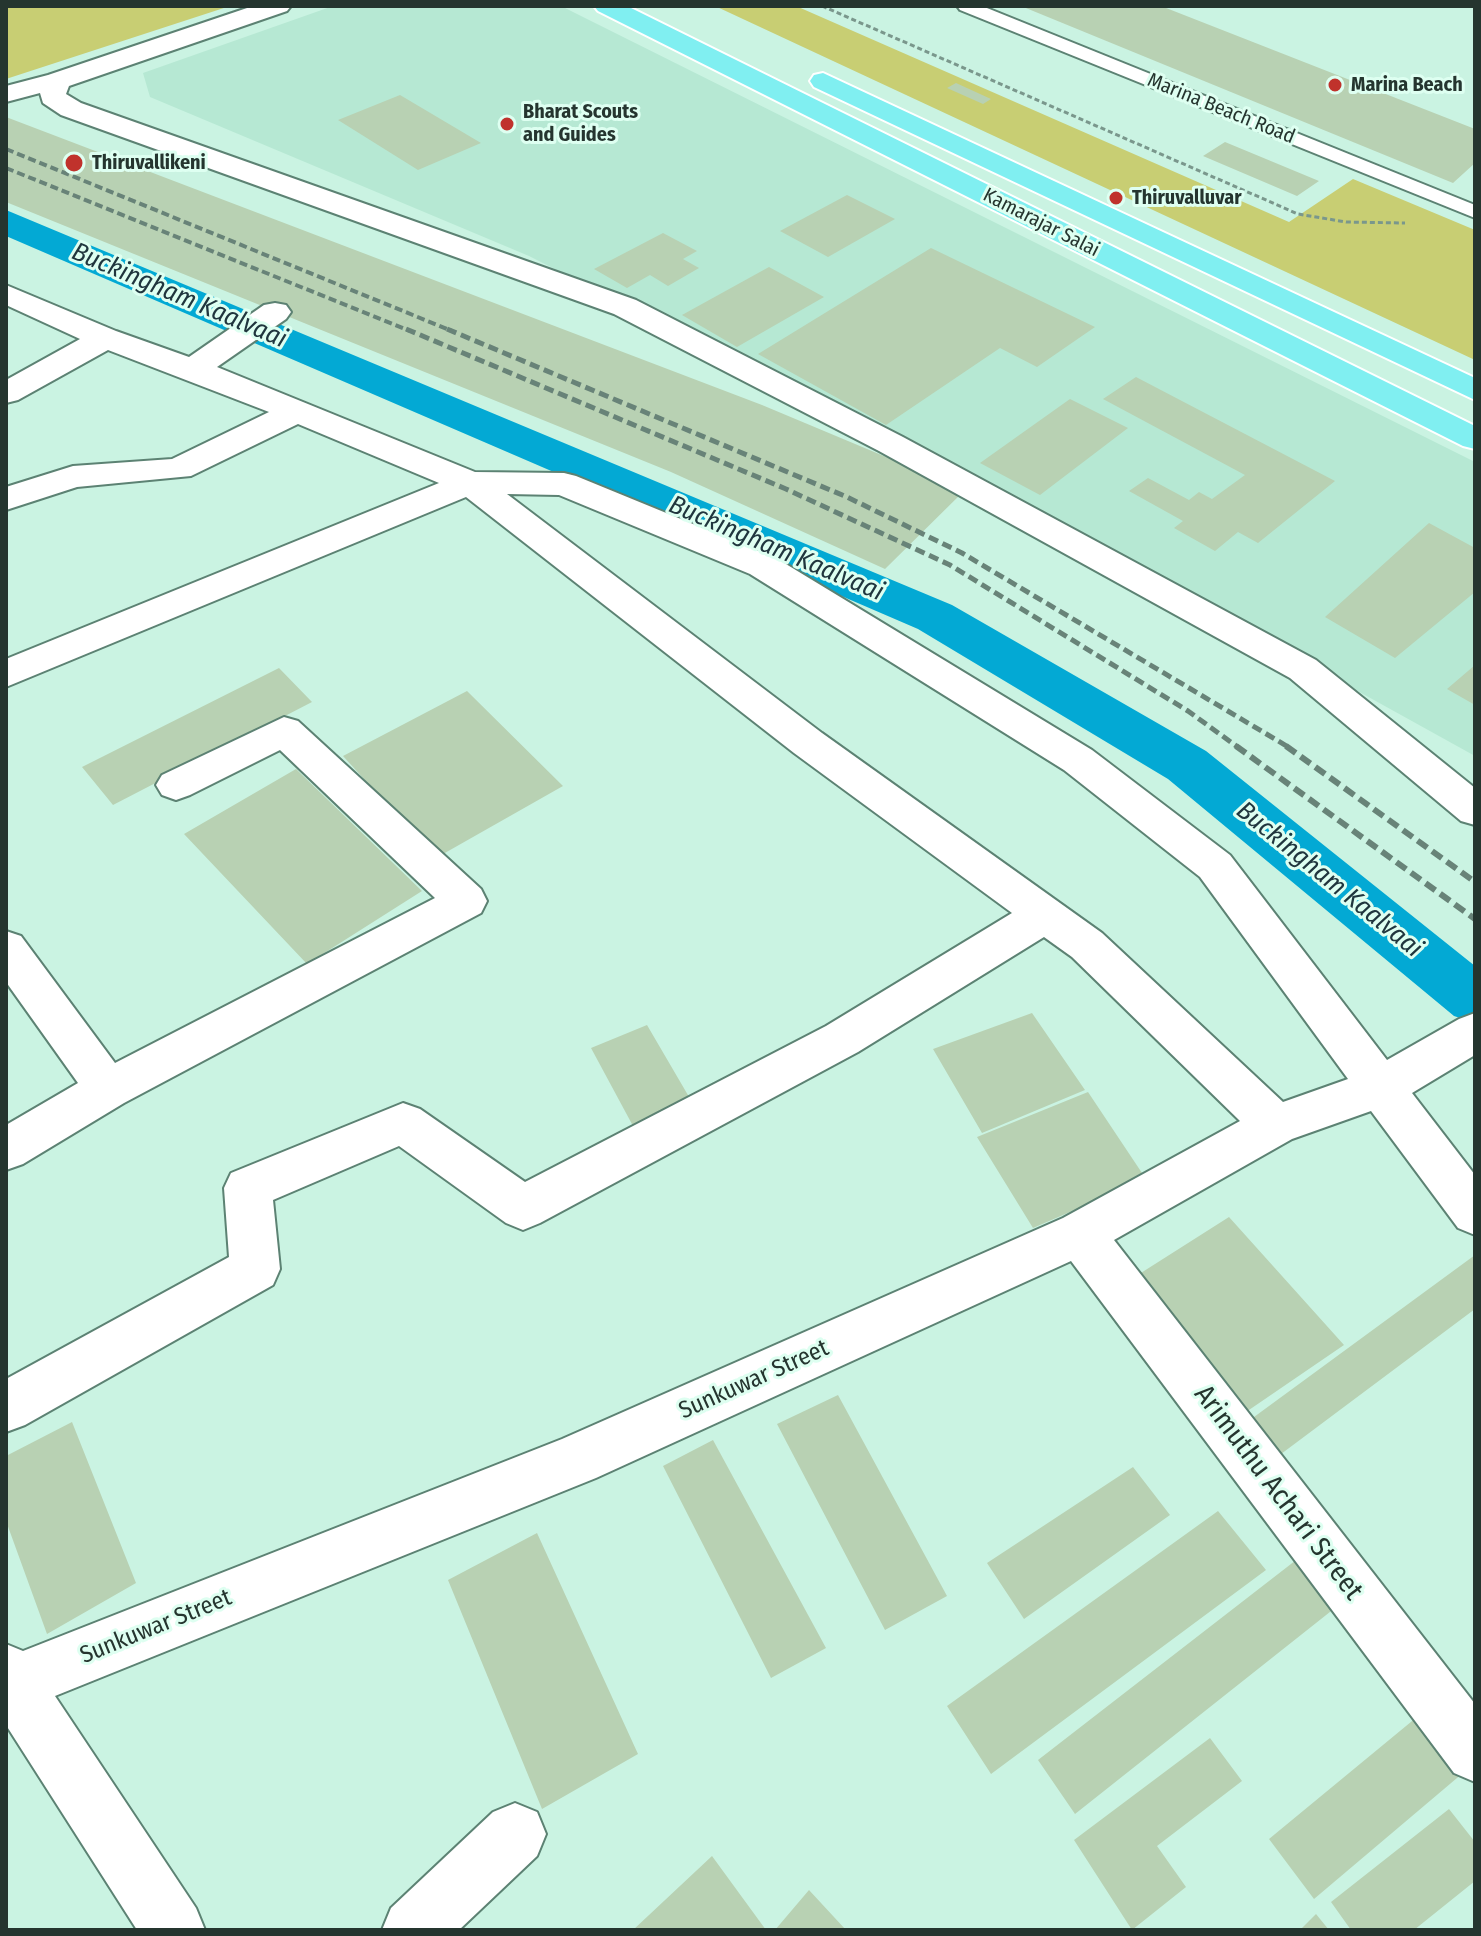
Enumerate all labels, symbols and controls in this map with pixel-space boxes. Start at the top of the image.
street label: Marina Beach Road [1144,69,1298,149]
place label: Marina Beach [1351,73,1463,97]
marker: Marina Beach [1326,76,1344,94]
place label: Bharat Scouts and Guides [523,100,638,147]
marker: Bharat Scouts and Guides [498,115,516,133]
place label: Thiruvallikeni [92,151,206,175]
marker: Thiruvallikeni [63,152,85,174]
street label: Kamarajar Salai [979,183,1103,263]
place label: Thiruvalluvar [1132,186,1241,210]
marker: Thiruvalluvar [1107,189,1125,207]
water label: Buckingham Kaalvaai [67,237,291,355]
water label: Buckingham Kaalvaai [664,490,888,608]
water label: Buckingham Kaalvaai [1230,795,1428,965]
street label: Sunkuwar Street [675,1334,833,1426]
street label: Arimuthu Achari Street [1186,1379,1370,1607]
street label: Sunkuwar Street [76,1584,236,1670]

